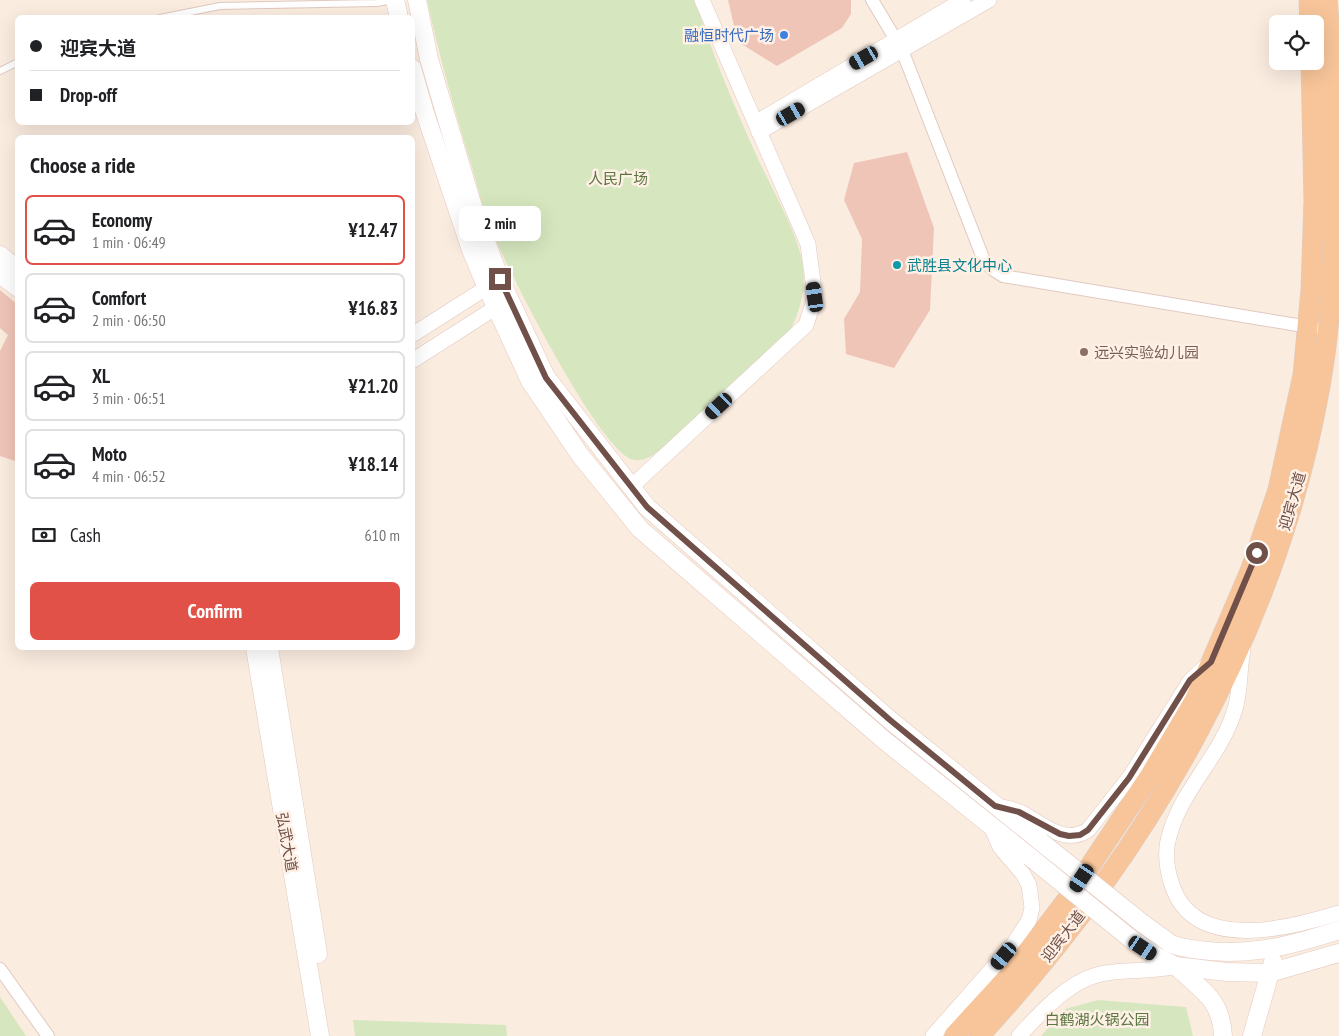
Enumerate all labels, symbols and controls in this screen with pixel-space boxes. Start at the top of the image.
map controls [1269,15,1324,70]
button: locate [1269,15,1324,70]
place label: 融恒时代广场 [684,26,774,45]
marker: 融恒时代广场 [778,29,790,41]
text: 迎宾大道 [60,36,136,60]
car [847,44,880,72]
text: Drop-off [60,83,117,107]
car [774,100,807,128]
text: Choose a ride [30,151,135,179]
park label: 人民广场 [588,169,648,188]
callout: 2 min [459,206,541,242]
icon: car [32,208,77,253]
text: Economy [92,208,152,232]
text: 2 min [484,213,516,233]
text: ¥12.47 [349,218,398,242]
text: 1 min · 06:49 [92,232,166,252]
place label: 武胜县文化中心 [907,256,1012,275]
marker: 武胜县文化中心 [891,259,903,271]
route end [489,268,511,290]
car [805,281,824,313]
icon: car [32,286,77,331]
text: Comfort [92,286,146,310]
text: ¥16.83 [349,296,398,320]
text: 2 min · 06:50 [92,310,166,330]
place label: 远兴实验幼儿园 [1094,343,1199,362]
marker: 远兴实验幼儿园 [1078,346,1090,358]
icon: car [32,364,77,409]
text: XL [92,364,110,388]
text: ¥21.20 [349,374,398,398]
text: 3 min · 06:51 [92,388,166,408]
car [702,390,735,422]
icon: car [32,442,77,487]
text: Moto [92,442,127,466]
text: ¥18.14 [349,452,398,476]
text: 4 min · 06:52 [92,466,166,486]
street label: 迎宾大道 [1275,470,1309,532]
icon: cash [30,521,58,549]
text: Cash [70,523,101,547]
text: 610 m [365,525,400,545]
route start [1246,542,1268,564]
button: Confirm [30,582,400,640]
street label: 弘武大道 [272,811,302,873]
car [1067,861,1096,895]
street label: 迎宾大道 [1037,907,1089,965]
car [1126,933,1159,963]
car [988,940,1019,972]
park label: 白鹤湖火锅公园 [1044,1010,1150,1029]

